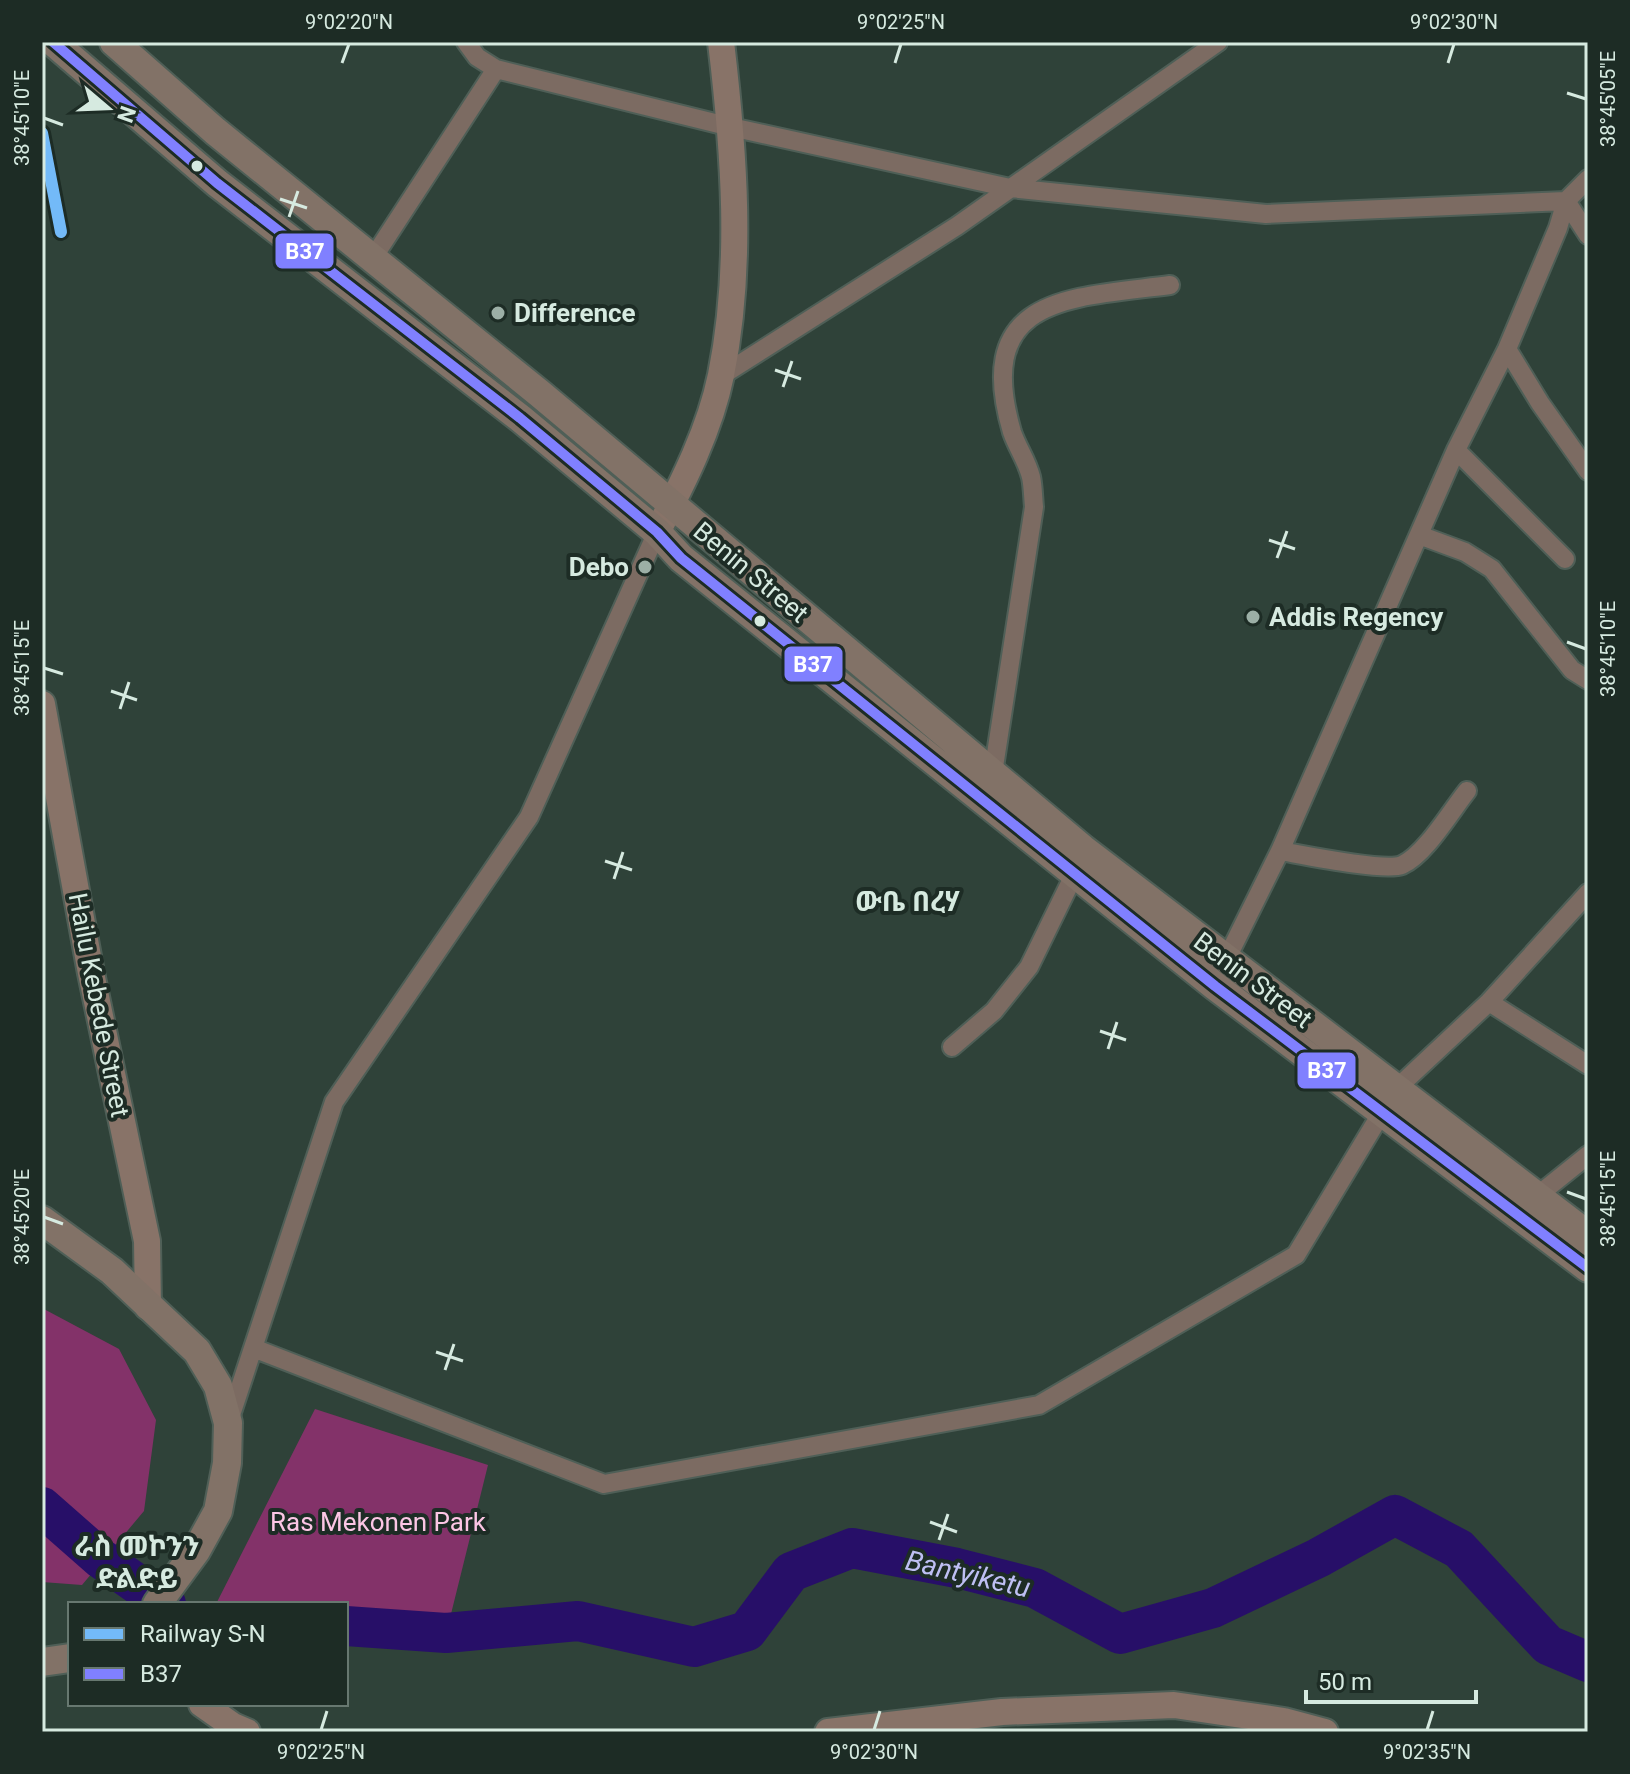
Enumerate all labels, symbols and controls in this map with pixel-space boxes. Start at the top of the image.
text: 9°02'20"N [305,10,393,34]
text: 9°02'25"N [857,10,945,34]
text: 9°02'30"N [1410,10,1498,34]
text: 38°45'05"E [1596,51,1620,147]
north arrow [68,68,148,148]
text: 38°45'10"E [10,70,34,166]
text: N [112,103,141,126]
unlabelled marker [189,158,205,174]
line badge: B37 [274,232,335,270]
text: B37 [285,239,325,264]
place label: Difference [514,298,636,328]
marker: Difference [489,304,507,322]
street label: Benin Street [688,515,814,629]
place label: Debo [569,552,629,582]
marker: Debo [636,558,654,576]
text: 38°45'10"E [1596,601,1620,697]
place label: Addis Regency [1269,602,1444,632]
marker: Addis Regency [1244,608,1262,626]
unlabelled marker [752,613,768,629]
text: 38°45'15"E [10,620,34,716]
line badge: B37 [783,645,844,683]
text: B37 [793,652,833,677]
district label: ውቤ በረሃ [855,885,961,918]
street label: Hailu Kebede Street [63,890,135,1120]
street label: Benin Street [1188,926,1318,1034]
line badge: B37 [1296,1051,1357,1090]
text: B37 [1307,1058,1347,1083]
text: 38°45'15"E [1596,1151,1620,1247]
text: 38°45'20"E [10,1169,34,1265]
park label: Ras Mekonen Park [270,1507,487,1537]
district label: ራስ መኮንን ድልድይ [75,1530,199,1595]
water label: Bantyiketu [903,1544,1034,1604]
legend [68,1602,348,1706]
text: Railway S-N [140,1620,266,1648]
scale bar [1306,1654,1476,1704]
text: B37 [140,1660,182,1688]
text: 50 m [1318,1668,1372,1696]
text: 9°02'25"N [277,1740,365,1764]
text: 9°02'30"N [830,1740,918,1764]
text: 9°02'35"N [1383,1740,1471,1764]

